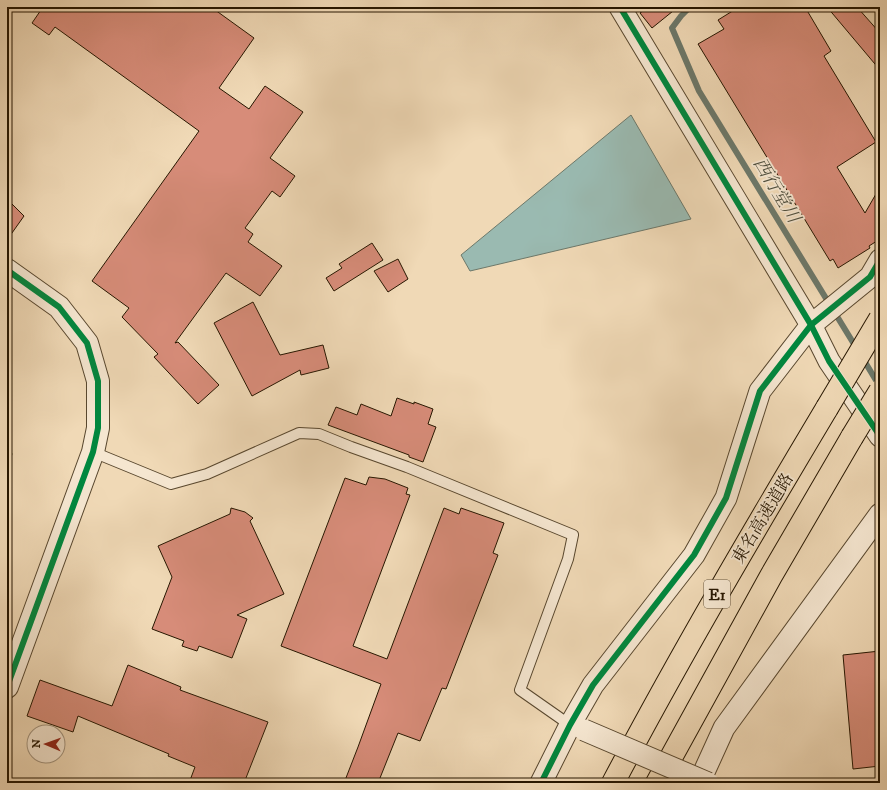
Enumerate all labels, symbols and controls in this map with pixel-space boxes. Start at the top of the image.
water label: 西行堂川 [748,154,805,229]
street label: 東名高速道路 [727,469,799,568]
road number: E1 [704,580,730,608]
north arrow [26,724,66,764]
text: N [30,739,44,748]

